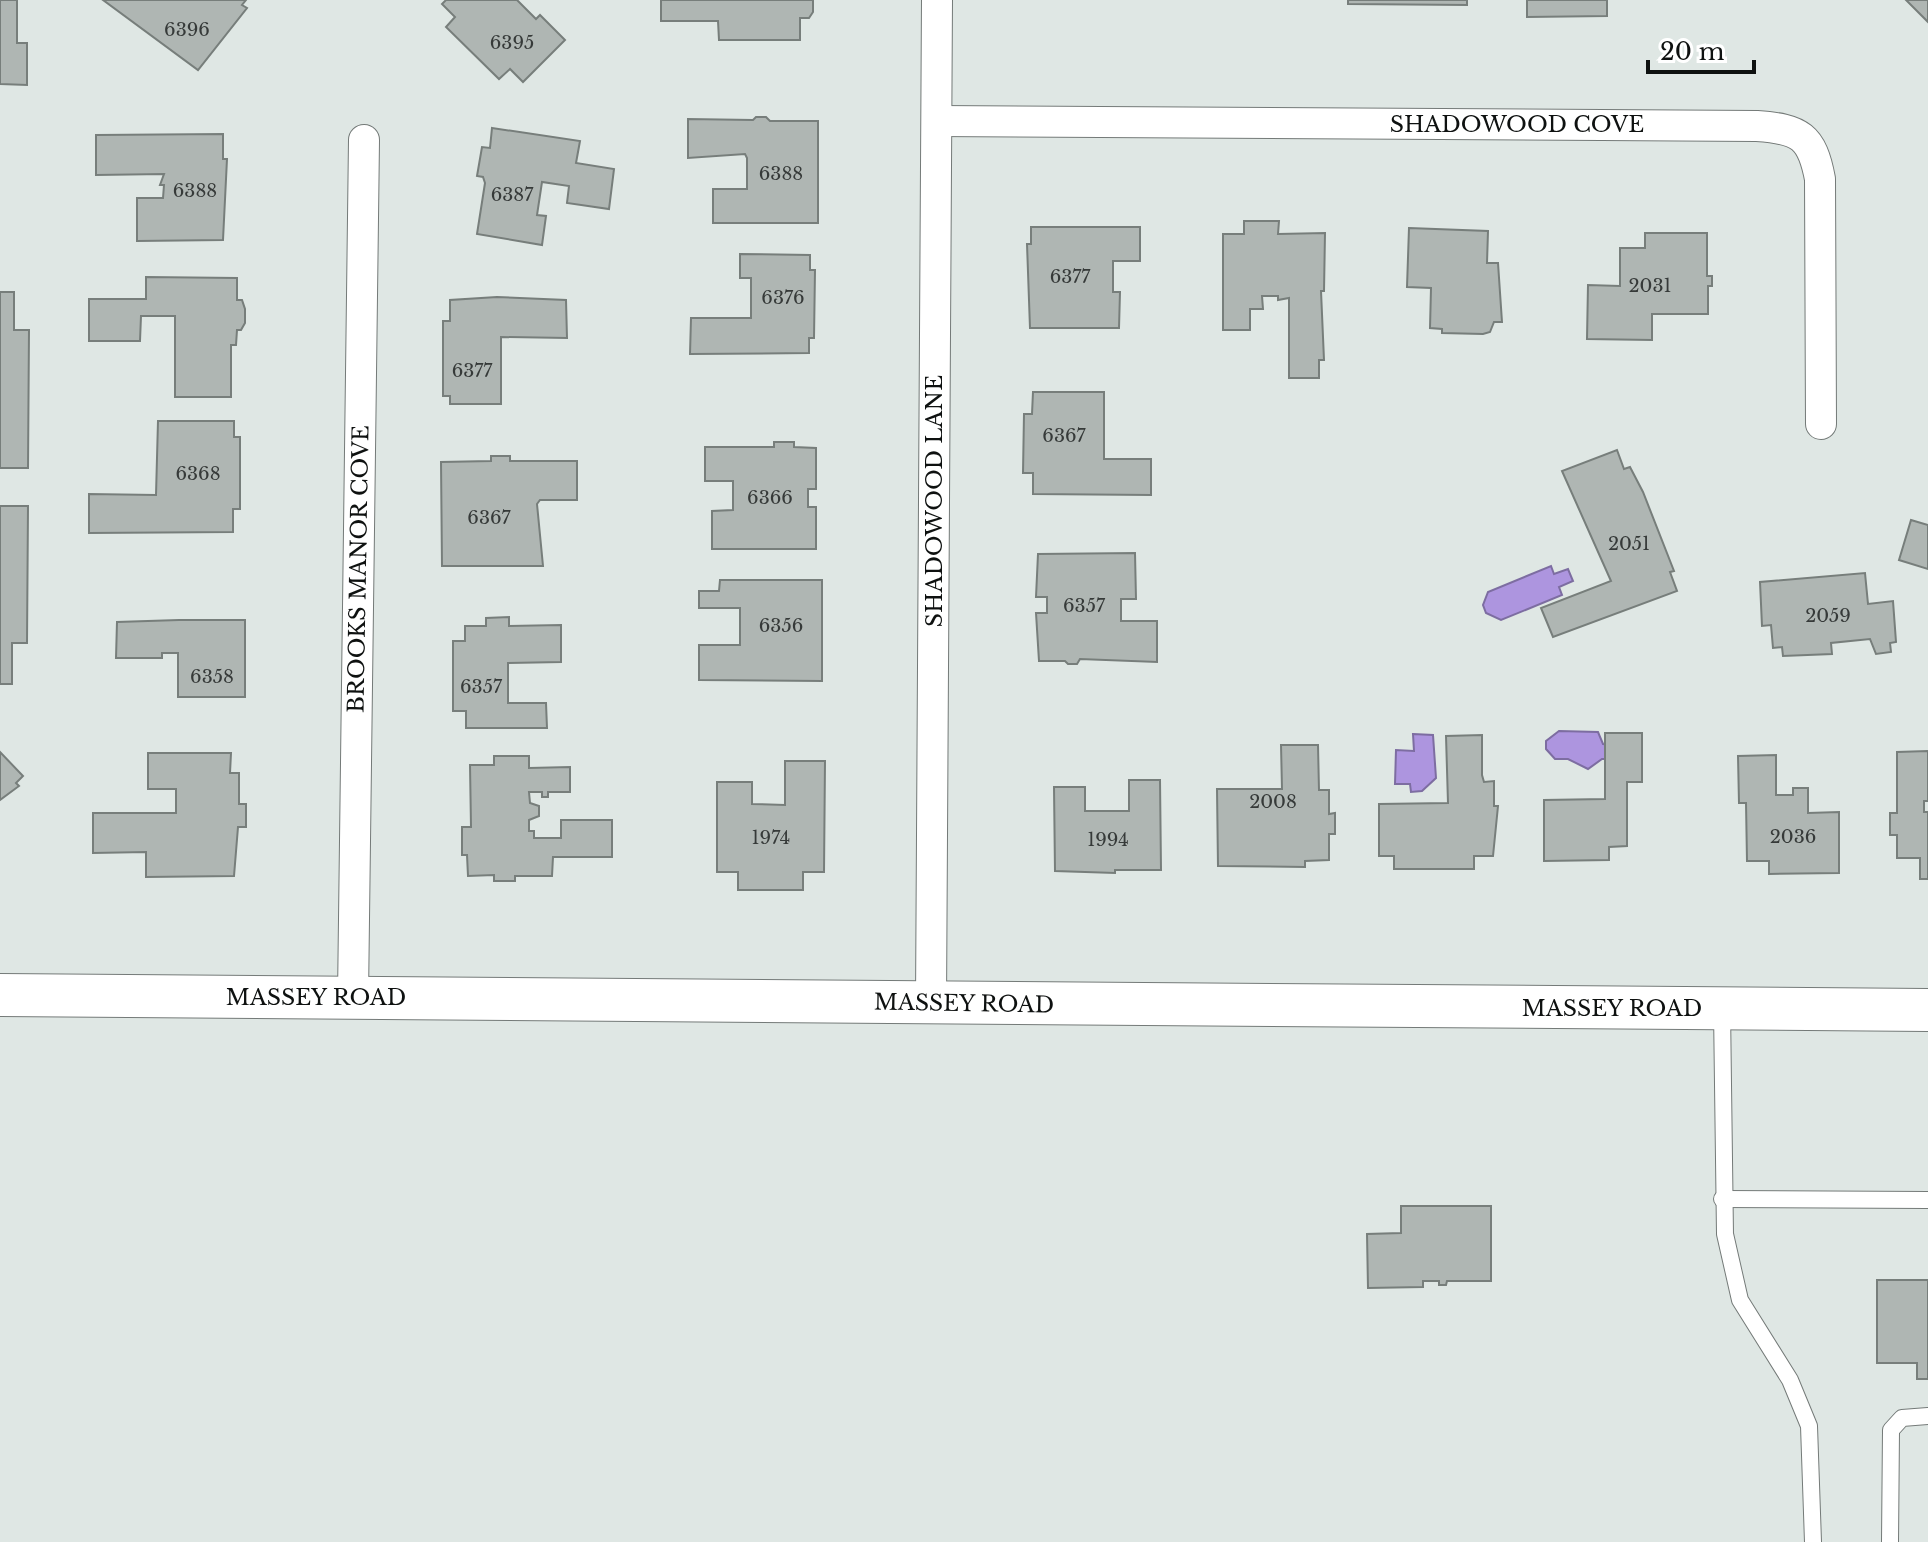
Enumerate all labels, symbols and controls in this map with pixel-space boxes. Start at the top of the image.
house number: 6396 [164,19,210,41]
scale bar [1648,24,1754,74]
house number: 6395 [490,32,534,54]
text: 20 m [1660,37,1725,66]
street label: SHADOWOOD COVE [1390,111,1644,138]
house number: 6388 [759,163,803,185]
house number: 6388 [173,180,217,202]
house number: 6387 [491,184,534,206]
house number: 6377 [1050,266,1091,288]
house number: 2031 [1628,275,1672,297]
house number: 6376 [761,287,805,309]
house number: 6377 [452,360,493,382]
street label: SHADOWOOD LANE [921,375,948,627]
street label: BROOKS MANOR COVE [342,425,375,713]
house number: 6367 [1042,425,1087,447]
house number: 6368 [175,463,221,485]
house number: 6366 [747,487,793,509]
house number: 6367 [467,507,512,529]
house number: 2051 [1608,533,1650,555]
house number: 6357 [1063,595,1106,617]
house number: 2059 [1805,605,1851,627]
house number: 6356 [759,615,803,637]
house number: 6358 [190,666,234,688]
house number: 6357 [460,676,503,698]
house number: 2008 [1249,791,1297,813]
house number: 2036 [1770,826,1816,848]
house number: 1974 [752,827,790,849]
house number: 1994 [1087,829,1129,851]
street label: MASSEY ROAD [226,984,406,1011]
street label: MASSEY ROAD [874,988,1054,1019]
street label: MASSEY ROAD [1522,995,1702,1022]

